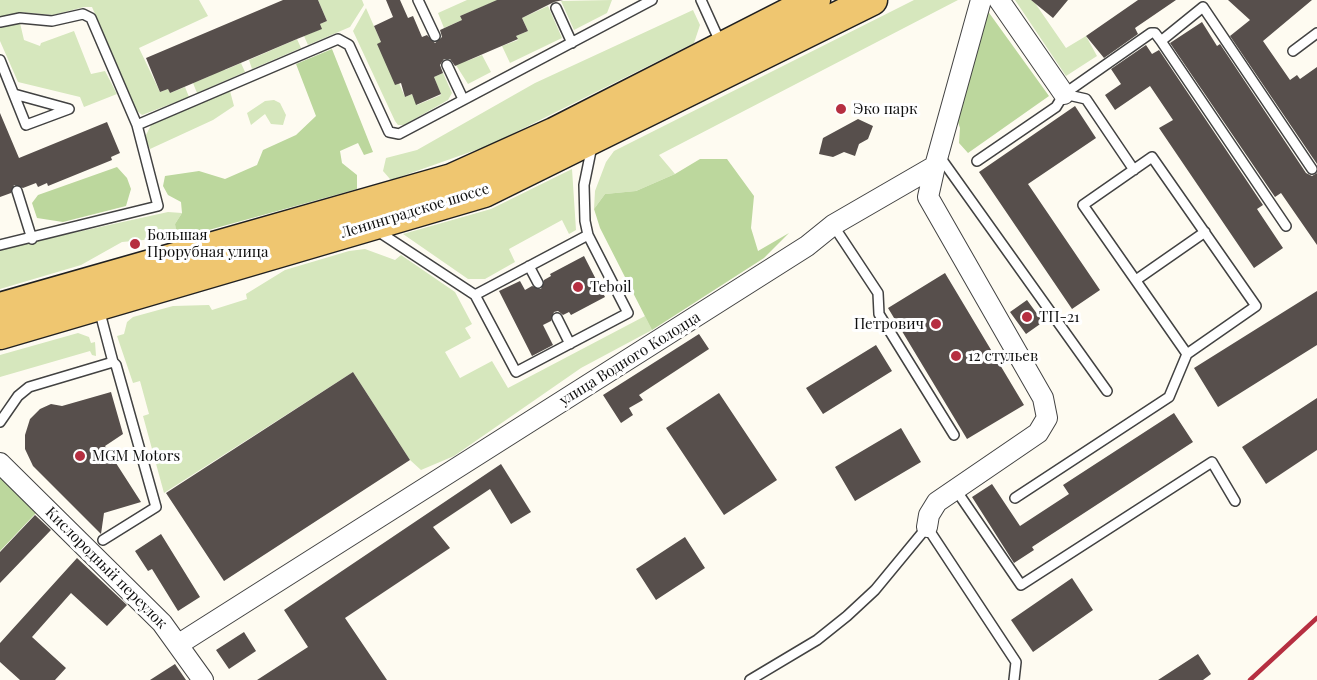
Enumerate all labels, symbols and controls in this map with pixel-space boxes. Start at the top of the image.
place label: Эко парк [853,100,918,118]
marker: Эко парк [834,102,848,116]
street label: Ленинградское шоссе [338,180,492,242]
place label: Большая Прорубная улица [147,226,269,261]
marker: Большая Прорубная улица [128,237,142,251]
place label: Teboil [590,278,632,296]
marker: Teboil [571,280,585,294]
street label: улица Водного Колодца [556,308,704,410]
place label: ТП-21 [1039,308,1080,326]
marker: ТП-21 [1020,310,1034,324]
place label: Петрович [854,315,924,333]
marker: Петрович [929,317,943,331]
place label: 12 стульев [968,347,1038,365]
marker: 12 стульев [949,349,963,363]
place label: MGM Motors [92,447,180,465]
marker: MGM Motors [73,449,87,463]
street label: Кислородный переулок [41,503,171,633]

